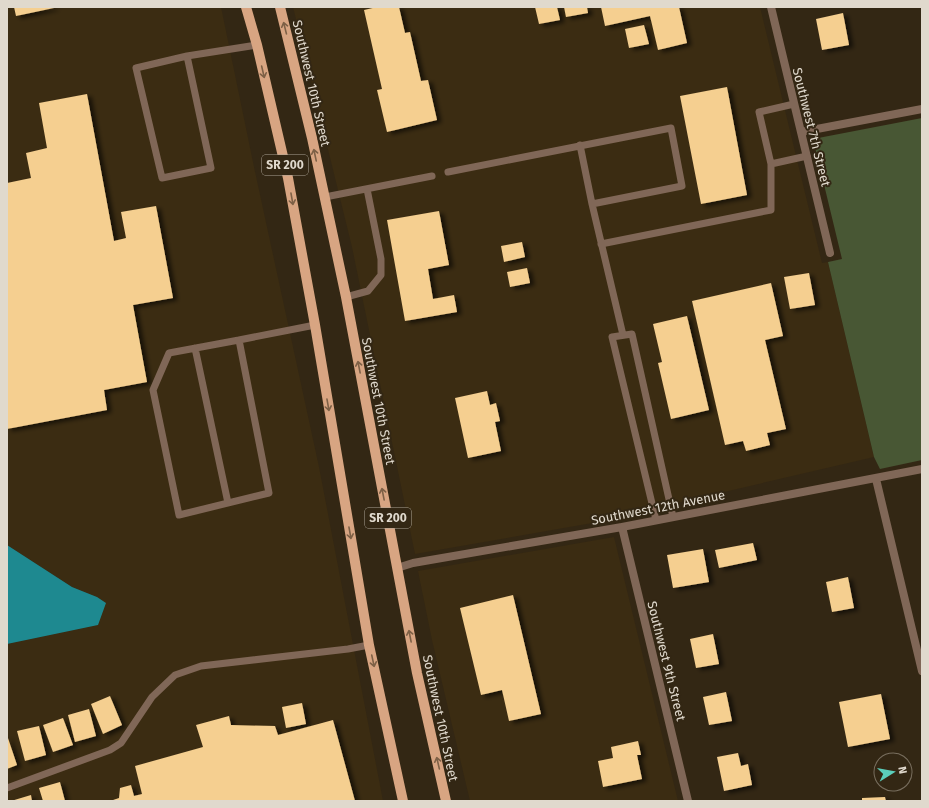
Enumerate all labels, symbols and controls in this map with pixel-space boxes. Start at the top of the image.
street label: Southwest 10th Street [290,19,333,148]
one-way arrow [281,22,288,35]
one-way arrow [260,65,268,78]
street label: Southwest 7th Street [789,66,834,188]
one-way arrow [311,148,319,161]
road number: SR 200 [262,155,308,175]
one-way arrow [288,192,296,205]
street label: Southwest 10th Street [359,336,398,466]
one-way arrow [355,361,363,374]
one-way arrow [325,398,333,411]
street label: Southwest 12th Avenue [590,487,726,528]
one-way arrow [379,488,387,501]
road number: SR 200 [365,508,411,528]
one-way arrow [346,527,354,540]
street label: Southwest 9th Street [644,600,689,723]
one-way arrow [406,630,414,643]
street label: Southwest 10th Street [420,653,461,783]
one-way arrow [369,655,377,668]
north arrow [873,752,913,792]
one-way arrow [433,757,441,770]
text: N [895,765,909,775]

